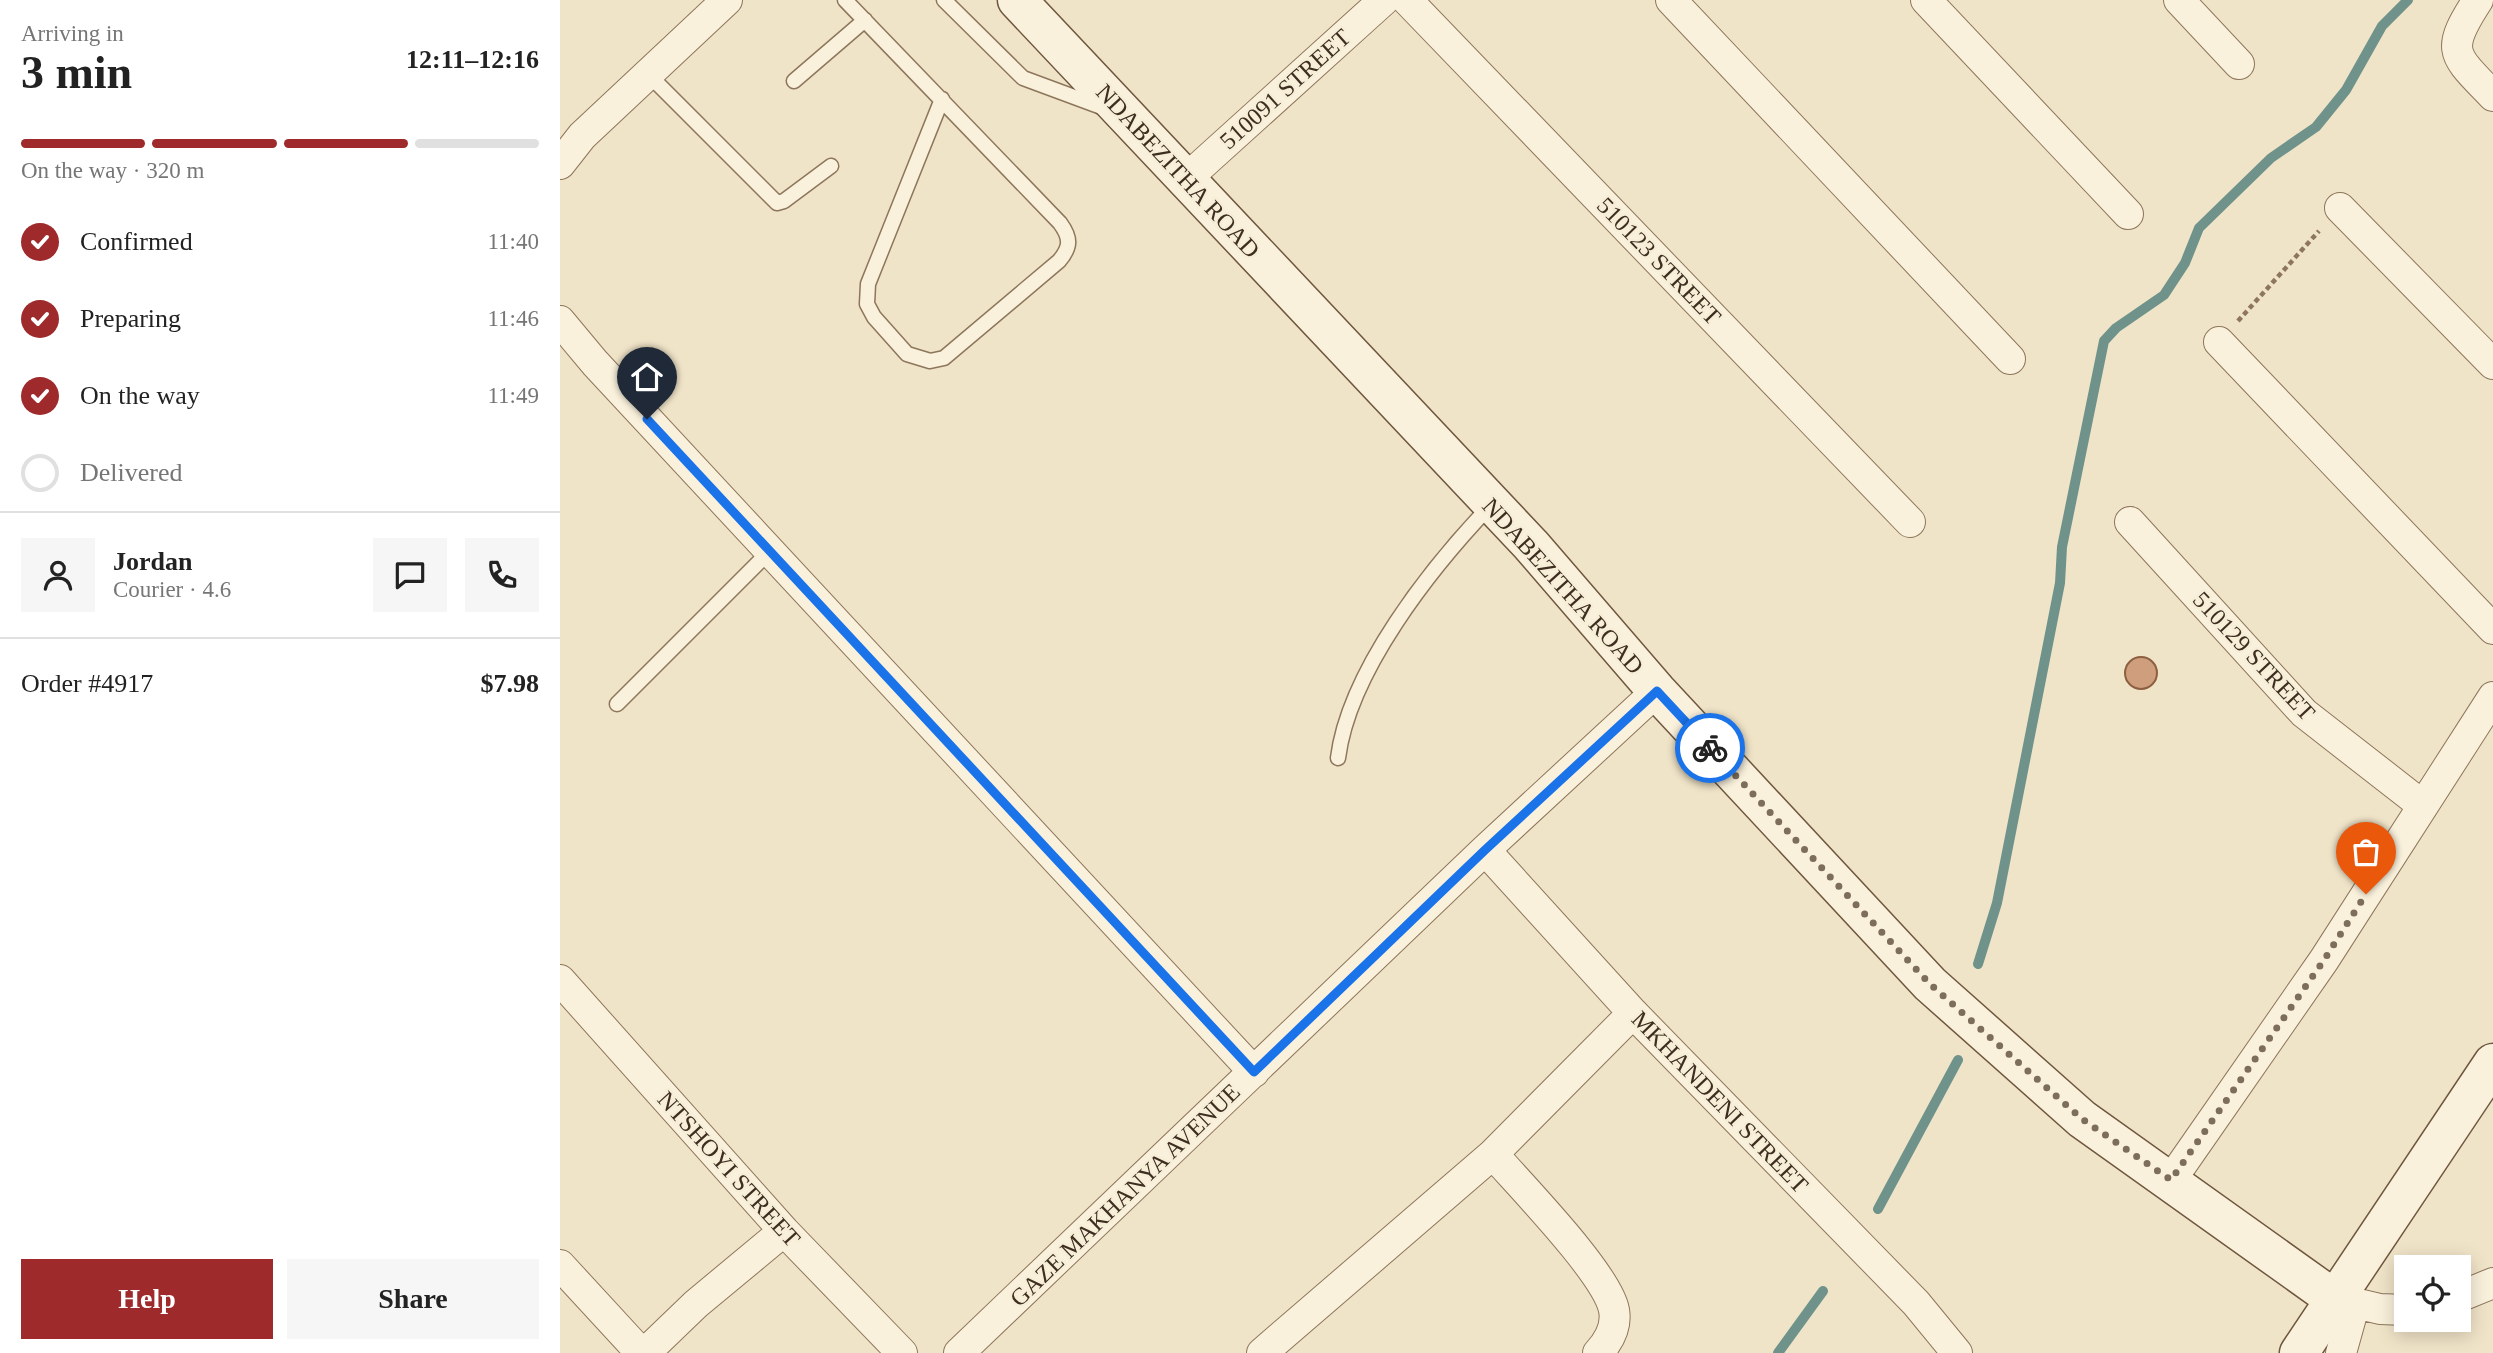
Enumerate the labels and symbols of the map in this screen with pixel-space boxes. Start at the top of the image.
street label: 510091 STREET [1215,24,1356,154]
street label: NDABEZITHA ROAD [1091,79,1265,263]
street label: 510123 STREET [1592,192,1726,330]
pin [617,347,677,419]
street label: NDABEZITHA ROAD [1477,493,1649,679]
street label: 510129 STREET [2188,586,2320,726]
courier [1675,713,1745,783]
pin [2336,822,2396,894]
street label: MKHANDENI STREET [1627,1006,1814,1198]
street label: GAZE MAKHANYA AVENUE [1005,1078,1245,1312]
street label: NTSHOYI STREET [653,1086,806,1252]

